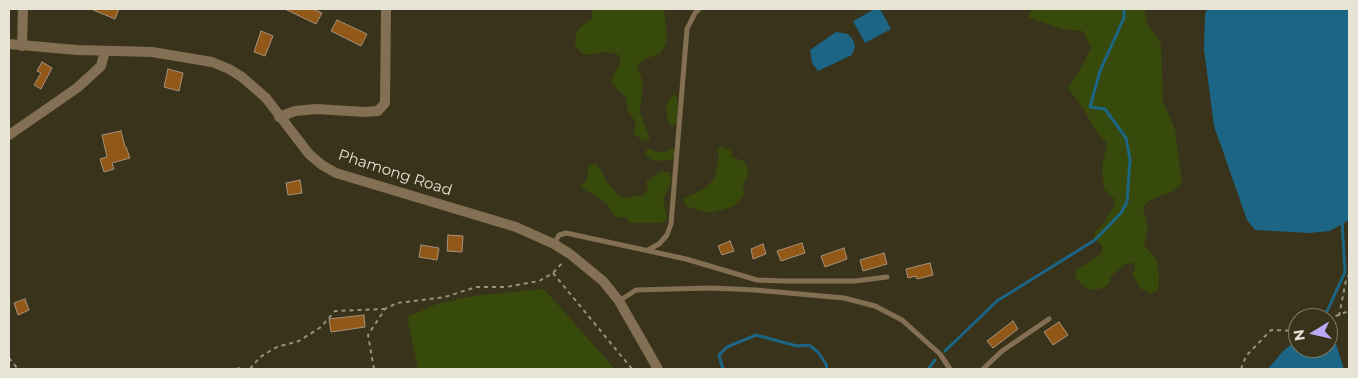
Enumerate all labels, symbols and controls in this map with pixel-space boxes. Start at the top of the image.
street label: Phamong Road [336,146,454,200]
north arrow [1288,308,1338,358]
text: N [1289,328,1309,342]

